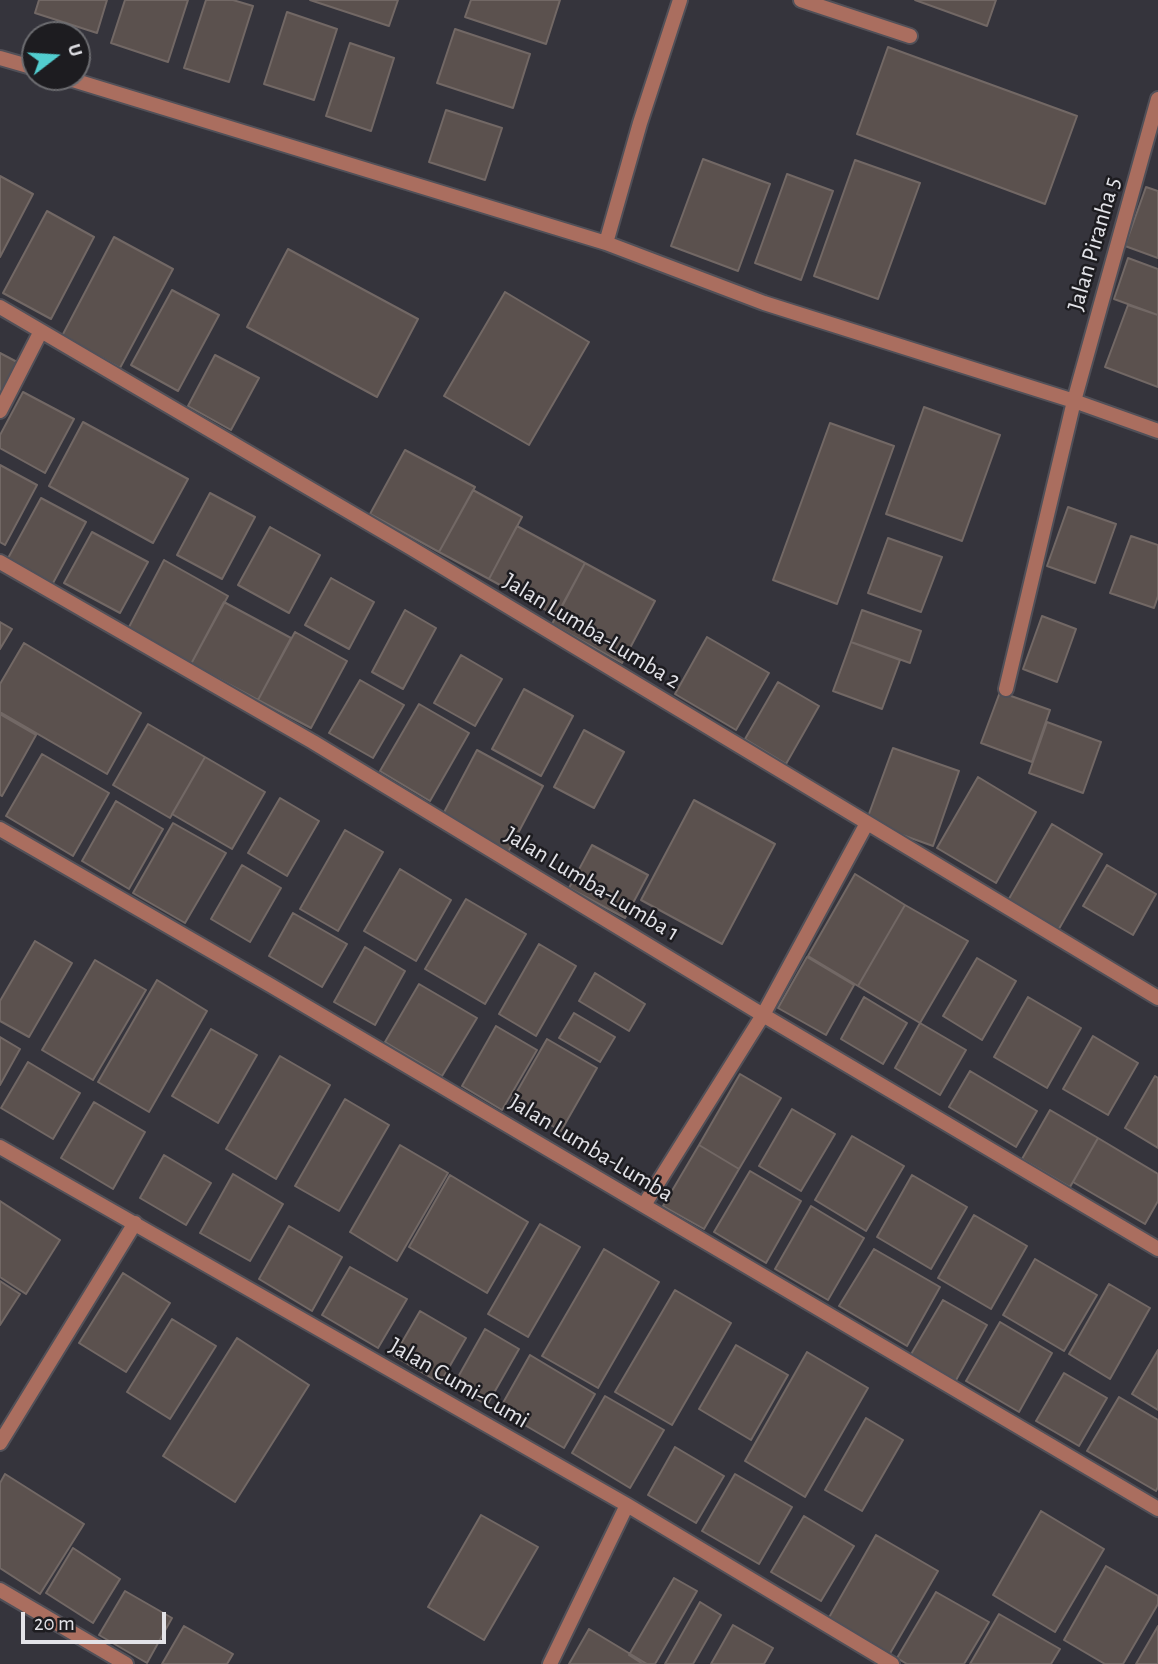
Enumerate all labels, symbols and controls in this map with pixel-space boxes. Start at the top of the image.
north arrow [21,21,91,91]
text: U [64,42,86,59]
street label: Jalan Piranha 5 [1061,174,1127,314]
street label: Jalan Lumba-Lumba 2 [498,567,686,695]
street label: Jalan Lumba-Lumba 1 [499,820,685,948]
street label: Jalan Lumba-Lumba [503,1088,679,1208]
street label: Jalan Cumi-Cumi [384,1331,534,1435]
scale bar [24,1598,170,1642]
text: 20 m [34,1613,75,1634]

